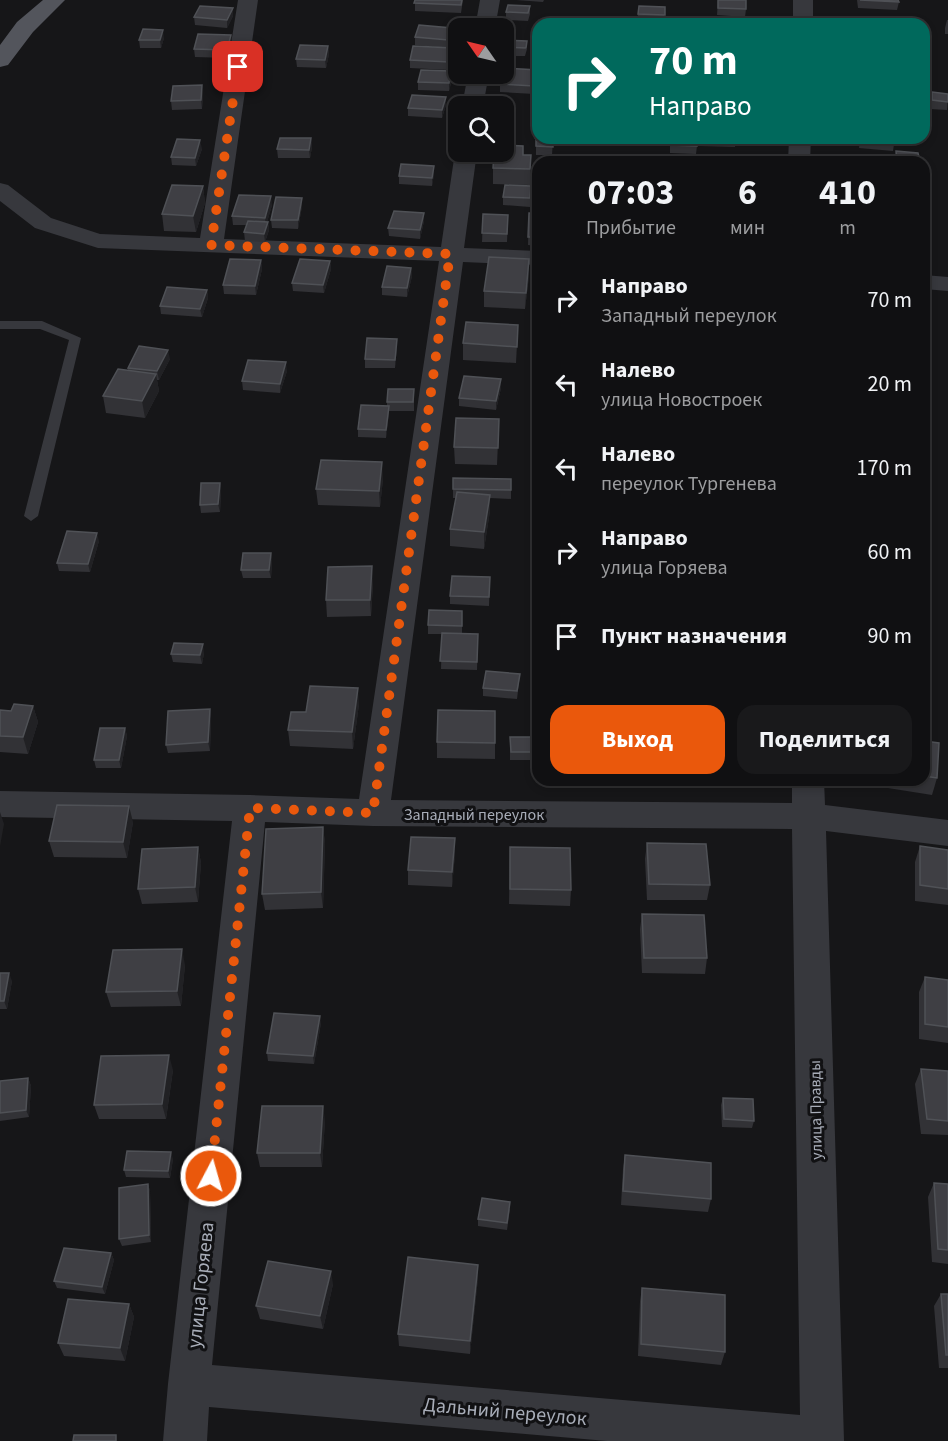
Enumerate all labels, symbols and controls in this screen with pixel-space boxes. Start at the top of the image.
north arrow [448,18,514,84]
map controls [448,18,514,162]
text: 70 m [649,31,738,91]
pin [212,41,263,92]
icon: right [550,42,628,120]
icon: arrive [221,50,254,83]
text: Направо [649,87,752,126]
button: search [448,96,514,162]
text: 07:03 [588,167,674,218]
text: 6 [738,167,757,218]
text: 410 [819,167,876,218]
text: Прибытие [586,214,676,242]
text: мин [730,214,765,242]
text: m [839,214,856,242]
text: Направо [601,270,688,302]
icon: right [550,284,583,317]
text: 70 m [867,284,912,316]
text: Западный переулок [601,302,777,330]
text: Налево [601,354,675,386]
icon: left [550,368,583,401]
text: 20 m [867,368,912,400]
text: улица Новостроек [601,386,762,414]
text: Налево [601,438,675,470]
icon: left [550,452,583,485]
text: 170 m [857,452,912,484]
text: переулок Тургенева [601,470,777,498]
text: Направо [601,522,688,554]
icon: right [550,536,583,569]
text: 60 m [867,536,912,568]
text: улица Горяева [601,554,728,582]
icon: arrive [550,620,583,653]
text: Пункт назначения [601,620,787,652]
text: 90 m [867,620,912,652]
button: Выход [550,705,725,774]
button: Поделиться [737,705,912,774]
street label: Западный переулок [404,804,544,826]
street label: улица Правды [804,1060,828,1160]
position arrow [179,1144,243,1208]
street label: улица Горяева [180,1221,222,1350]
street label: Дальний переулок [422,1391,588,1433]

